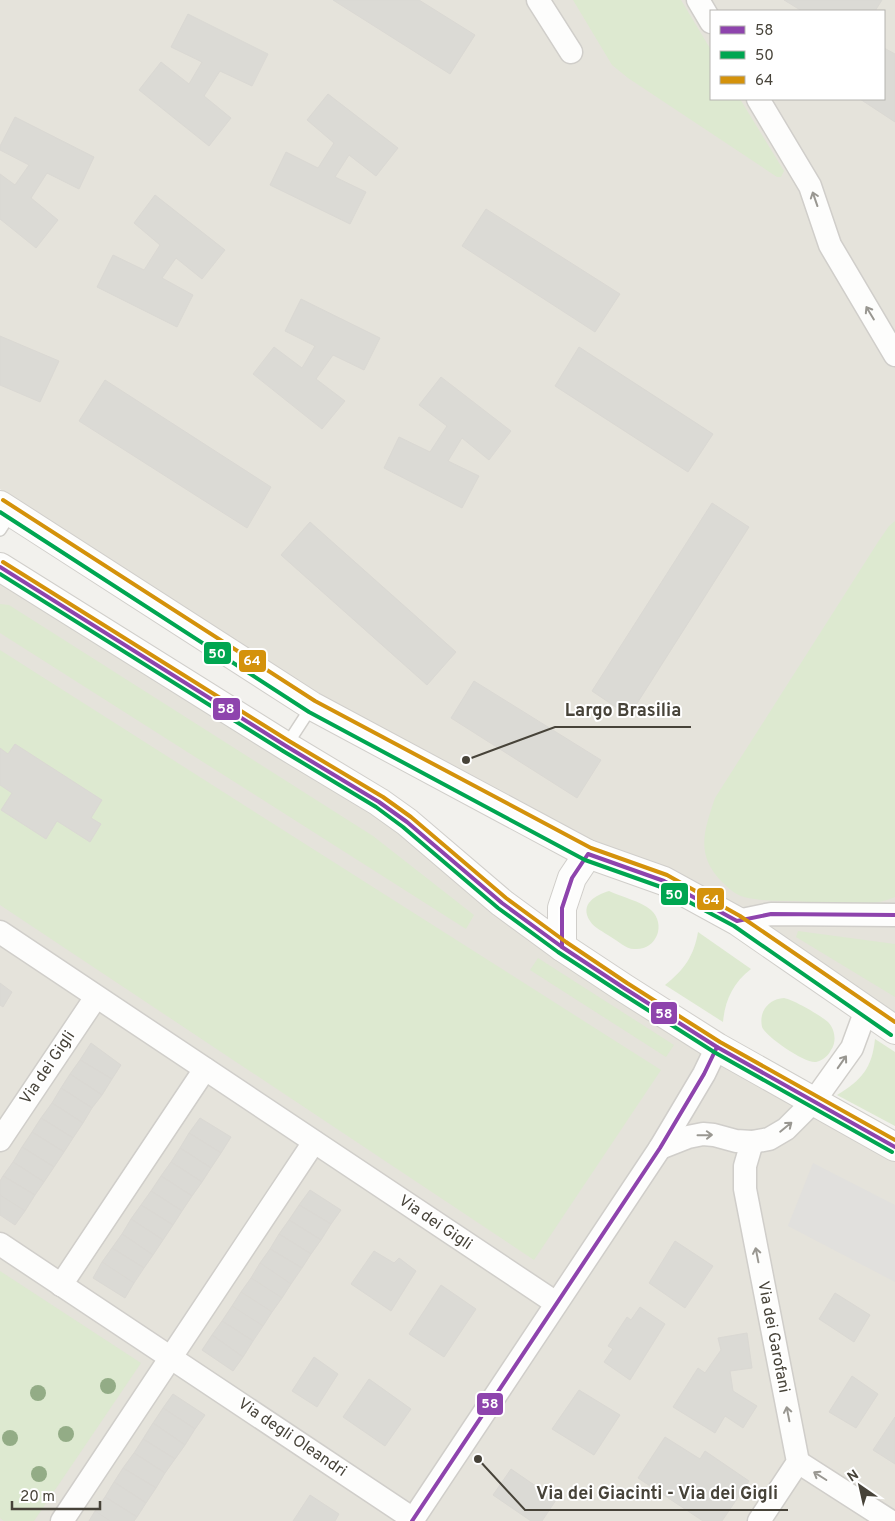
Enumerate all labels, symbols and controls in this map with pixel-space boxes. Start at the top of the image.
legend [710,10,885,100]
text: 58 [755,22,773,41]
text: 50 [755,47,774,66]
text: 64 [755,72,773,91]
one-way arrow [810,192,819,207]
one-way arrow [865,306,875,320]
line badge: 50 [203,641,232,665]
text: 50 [208,646,226,663]
line badge: 64 [238,649,267,673]
text: 64 [243,653,261,670]
callout: Largo Brasilia [555,694,691,727]
line badge: 58 [212,697,241,721]
text: Largo Brasilia [565,700,681,723]
text: 58 [217,701,235,718]
line badge: 50 [660,882,689,906]
text: 50 [665,887,683,904]
line badge: 64 [696,887,725,911]
text: 64 [702,892,720,909]
line badge: 58 [650,1001,678,1025]
text: 58 [655,1006,673,1023]
street label: Via dei Gigli [16,1027,80,1109]
one-way arrow [837,1055,847,1069]
one-way arrow [780,1122,793,1133]
one-way arrow [697,1130,713,1140]
street label: Via dei Gigli [394,1191,476,1255]
one-way arrow [752,1247,762,1263]
street label: Via dei Garofani [752,1279,794,1395]
line badge: 58 [476,1392,504,1416]
street label: Via degli Oleandri [234,1394,350,1482]
text: 58 [481,1396,499,1413]
one-way arrow [783,1407,793,1423]
north arrow [835,1461,885,1511]
text: N [845,1467,862,1486]
one-way arrow [813,1471,827,1481]
callout: Via dei Giacinti - Via dei Gigli [525,1477,788,1510]
scale bar [12,1478,100,1510]
text: Via dei Giacinti - Via dei Gigli [536,1483,778,1506]
text: 20 m [20,1488,55,1507]

